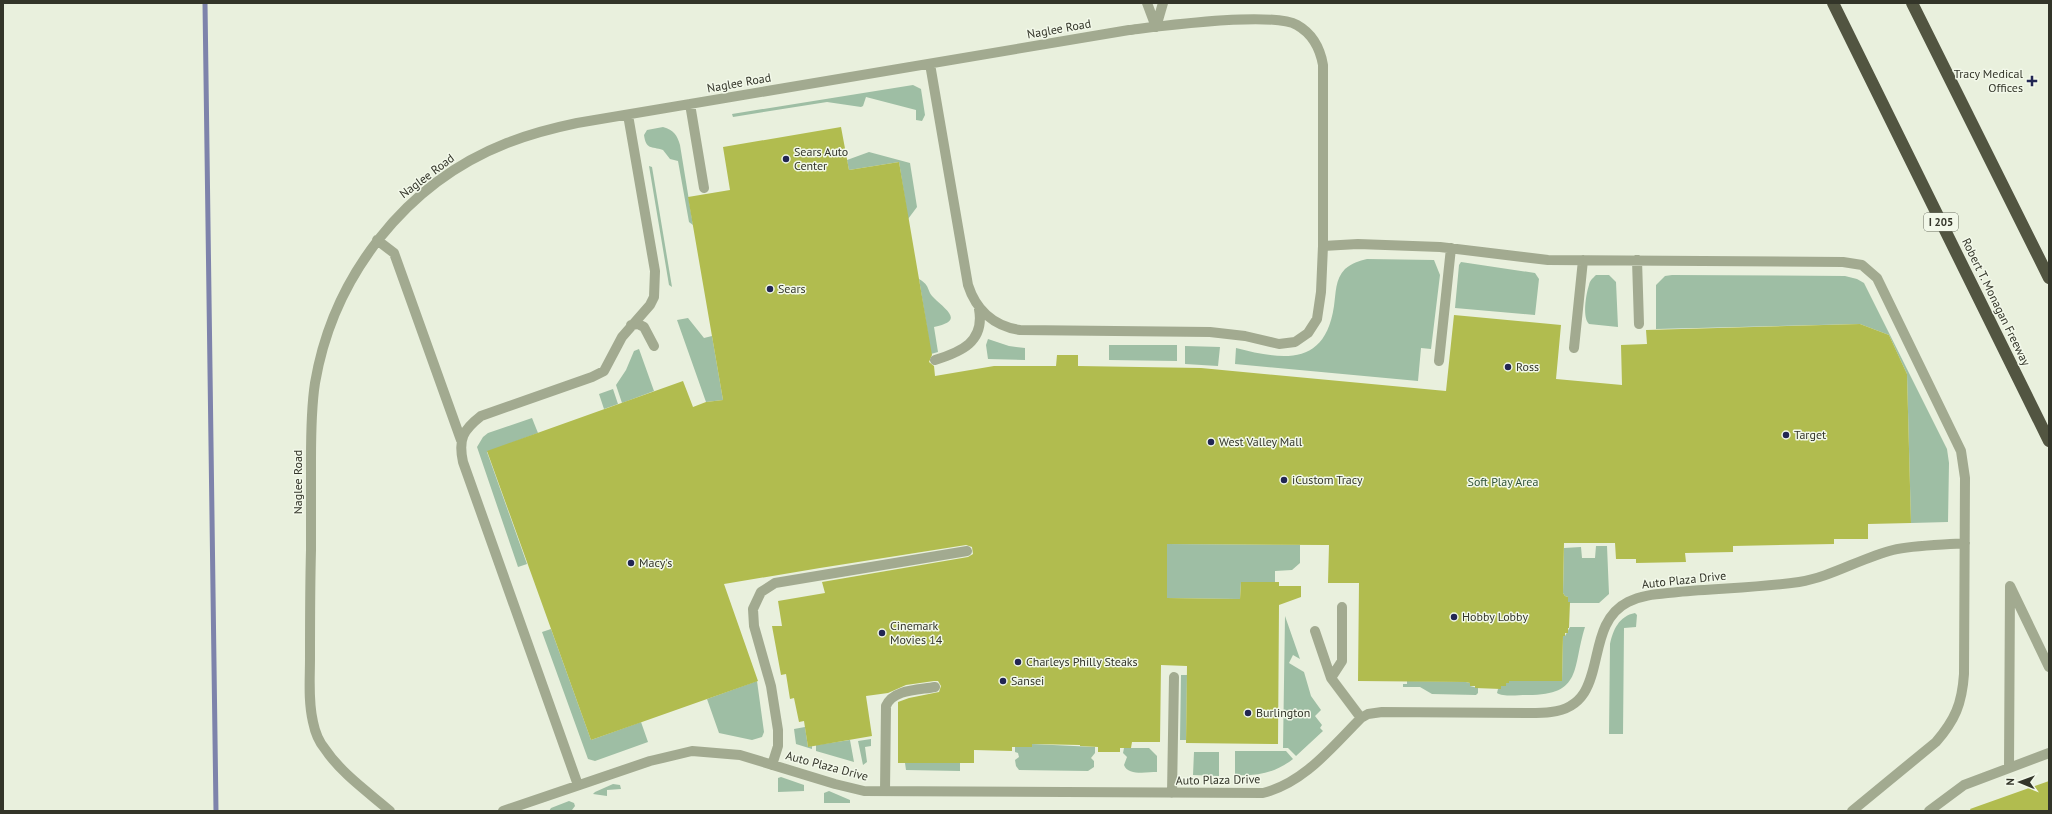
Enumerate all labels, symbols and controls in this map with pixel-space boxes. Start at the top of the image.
street label: Naglee Road [1026,16,1092,42]
place label: Tracy Medical Offices [1954,66,2023,95]
street label: Naglee Road [706,70,772,96]
marker: Tracy Medical Offices [2026,75,2038,87]
place label: Sears Auto Center [794,144,848,173]
street label: Naglee Road [396,150,457,201]
marker: Sears Auto Center [781,154,791,164]
road number: I 205 [1924,213,1958,231]
street label: Robert T. Monagan Freeway [1959,235,2034,369]
place label: Sears [778,281,806,296]
marker: Sears [765,284,775,294]
place label: Ross [1516,359,1539,374]
marker: Ross [1503,362,1513,372]
place label: Target [1794,427,1826,442]
marker: Target [1781,430,1791,440]
place label: West Valley Mall [1219,434,1303,449]
marker: West Valley Mall [1206,437,1216,447]
street label: Naglee Road [290,450,305,514]
place label: iCustom Tracy [1292,472,1363,487]
park label: Soft Play Area [1468,474,1538,489]
marker: iCustom Tracy [1279,475,1289,485]
place label: Macy's [639,555,672,570]
marker: Macy's [626,558,636,568]
street label: Auto Plaza Drive [1641,568,1727,591]
place label: Hobby Lobby [1462,609,1528,624]
marker: Hobby Lobby [1449,612,1459,622]
place label: Cinemark Movies 14 [890,618,943,647]
marker: Cinemark Movies 14 [877,628,887,638]
place label: Charleys Philly Steaks [1026,654,1138,669]
marker: Charleys Philly Steaks [1013,657,1023,667]
place label: Sansei [1011,673,1044,688]
marker: Sansei [998,676,1008,686]
place label: Burlington [1256,705,1310,720]
marker: Burlington [1243,708,1253,718]
street label: Auto Plaza Drive [784,747,870,784]
north arrow [2000,762,2040,802]
street label: Auto Plaza Drive [1176,771,1260,788]
text: N [2003,778,2017,786]

